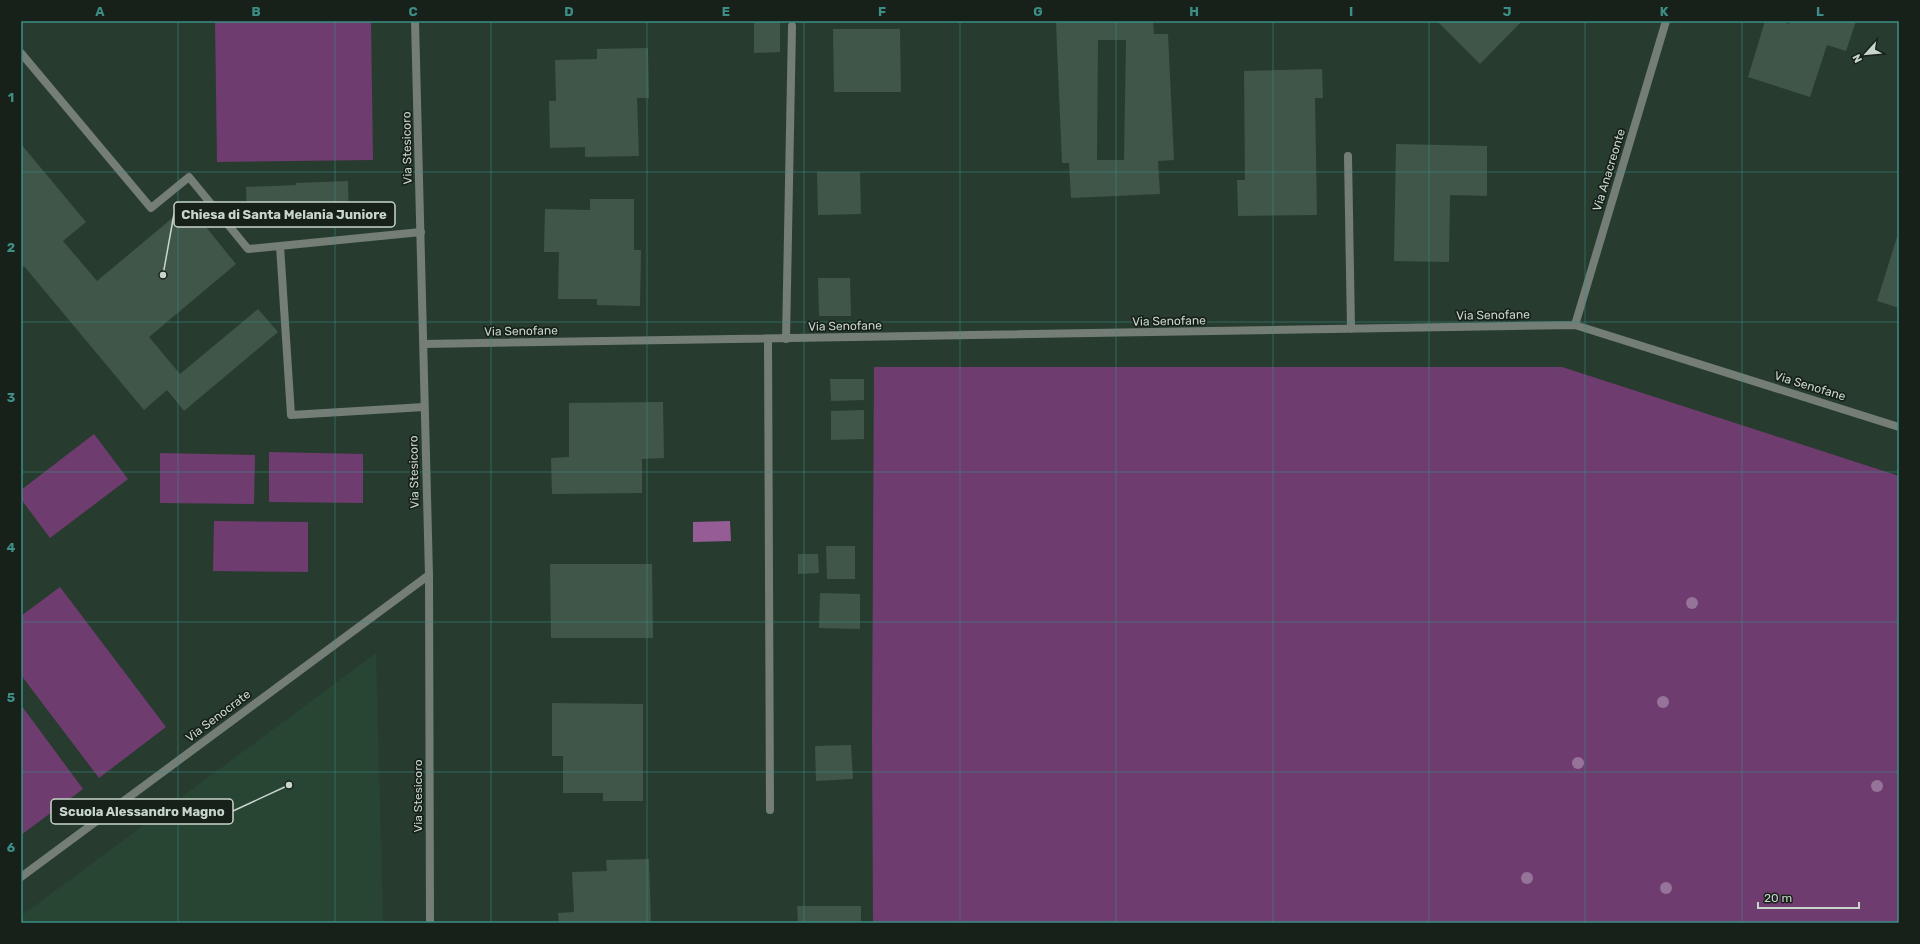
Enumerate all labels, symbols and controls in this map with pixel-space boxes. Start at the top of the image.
text: A [95,4,105,19]
text: B [251,4,261,19]
text: C [408,4,418,19]
text: D [564,4,574,19]
text: E [722,4,730,19]
text: F [878,4,886,19]
text: G [1033,4,1043,19]
text: H [1189,4,1199,19]
text: I [1349,4,1353,19]
text: J [1503,4,1511,19]
text: K [1660,4,1669,19]
text: L [1816,4,1824,19]
north arrow [1846,34,1886,74]
text: N [1850,52,1865,65]
text: 1 [8,90,14,105]
street label: Via Stesicoro [399,111,415,185]
street label: Via Anacreonte [1590,127,1628,213]
callout: Chiesa di Santa Melania Juniore [174,202,395,227]
text: Chiesa di Santa Melania Juniore [181,207,387,222]
text: 2 [7,240,15,255]
street label: Via Senofane [1456,307,1530,323]
street label: Via Senofane [1132,313,1206,329]
street label: Via Senofane [808,318,882,334]
street label: Via Senofane [484,323,558,339]
street label: Via Senofane [1773,369,1848,404]
text: 3 [7,390,16,405]
street label: Via Stesicoro [406,435,422,509]
text: 4 [7,540,16,555]
street label: Via Senocrate [183,687,253,745]
text: 5 [7,690,15,705]
street label: Via Stesicoro [411,759,425,833]
callout: Scuola Alessandro Magno [51,799,233,824]
text: Scuola Alessandro Magno [59,804,225,819]
text: 6 [7,840,16,855]
scale bar [1758,884,1859,910]
text: 20 m [1764,891,1792,905]

